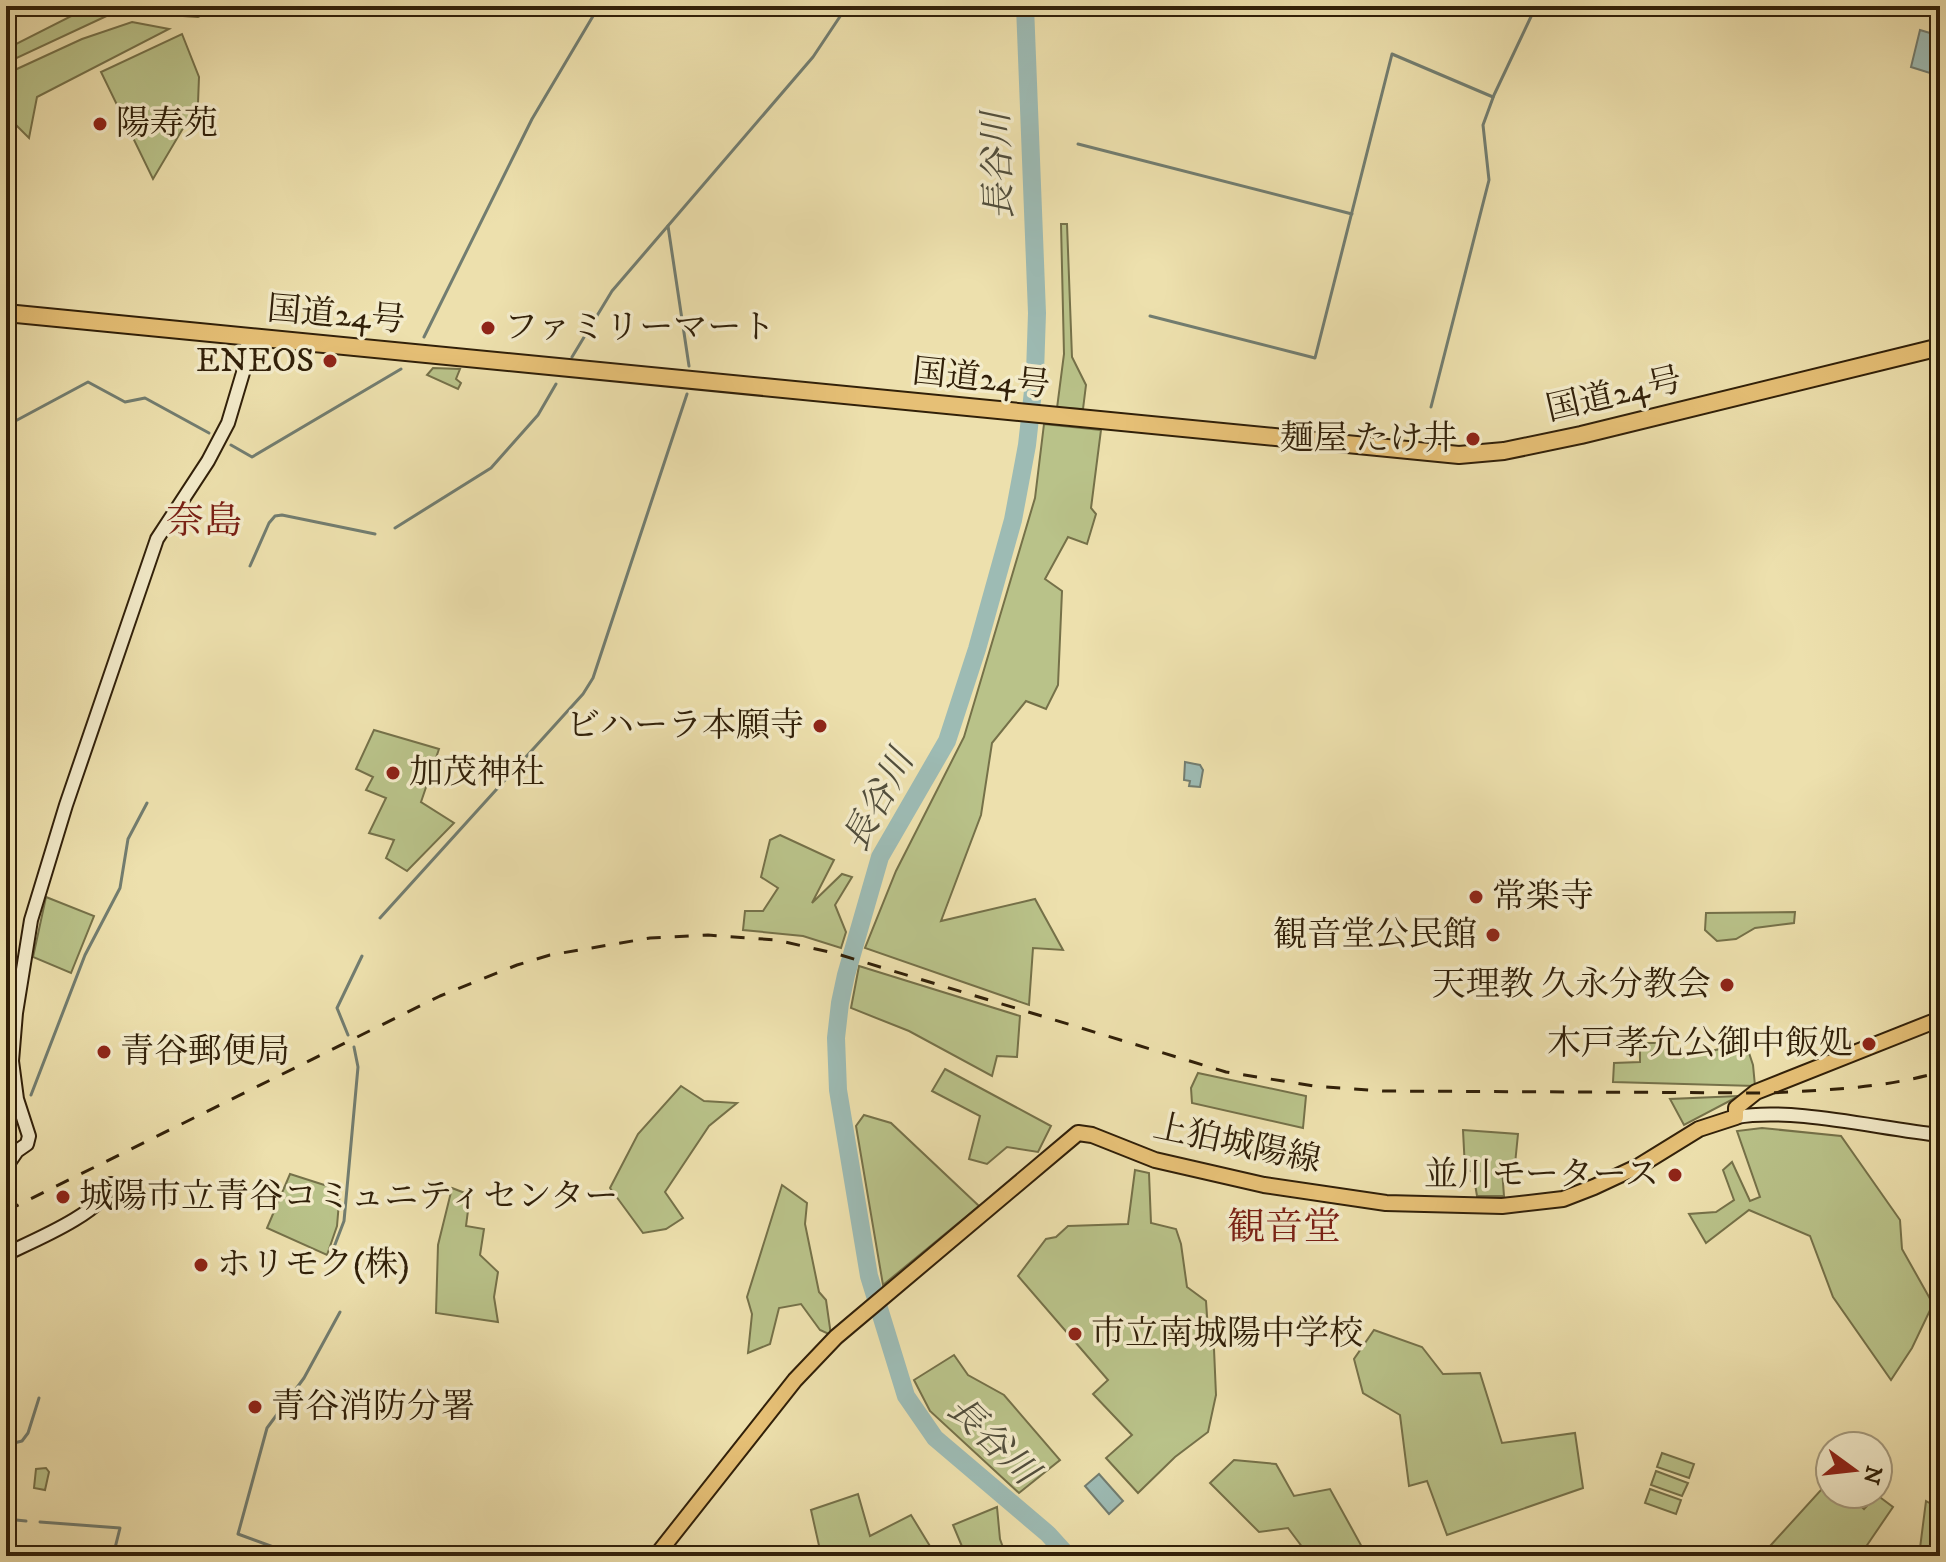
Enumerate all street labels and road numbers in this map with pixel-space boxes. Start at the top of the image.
street label: 国道24号 [265,288,407,342]
street label: 国道24号 [910,351,1052,407]
street label: 国道24号 [1542,359,1686,431]
street label: 上狛城陽線 [1149,1106,1325,1182]

